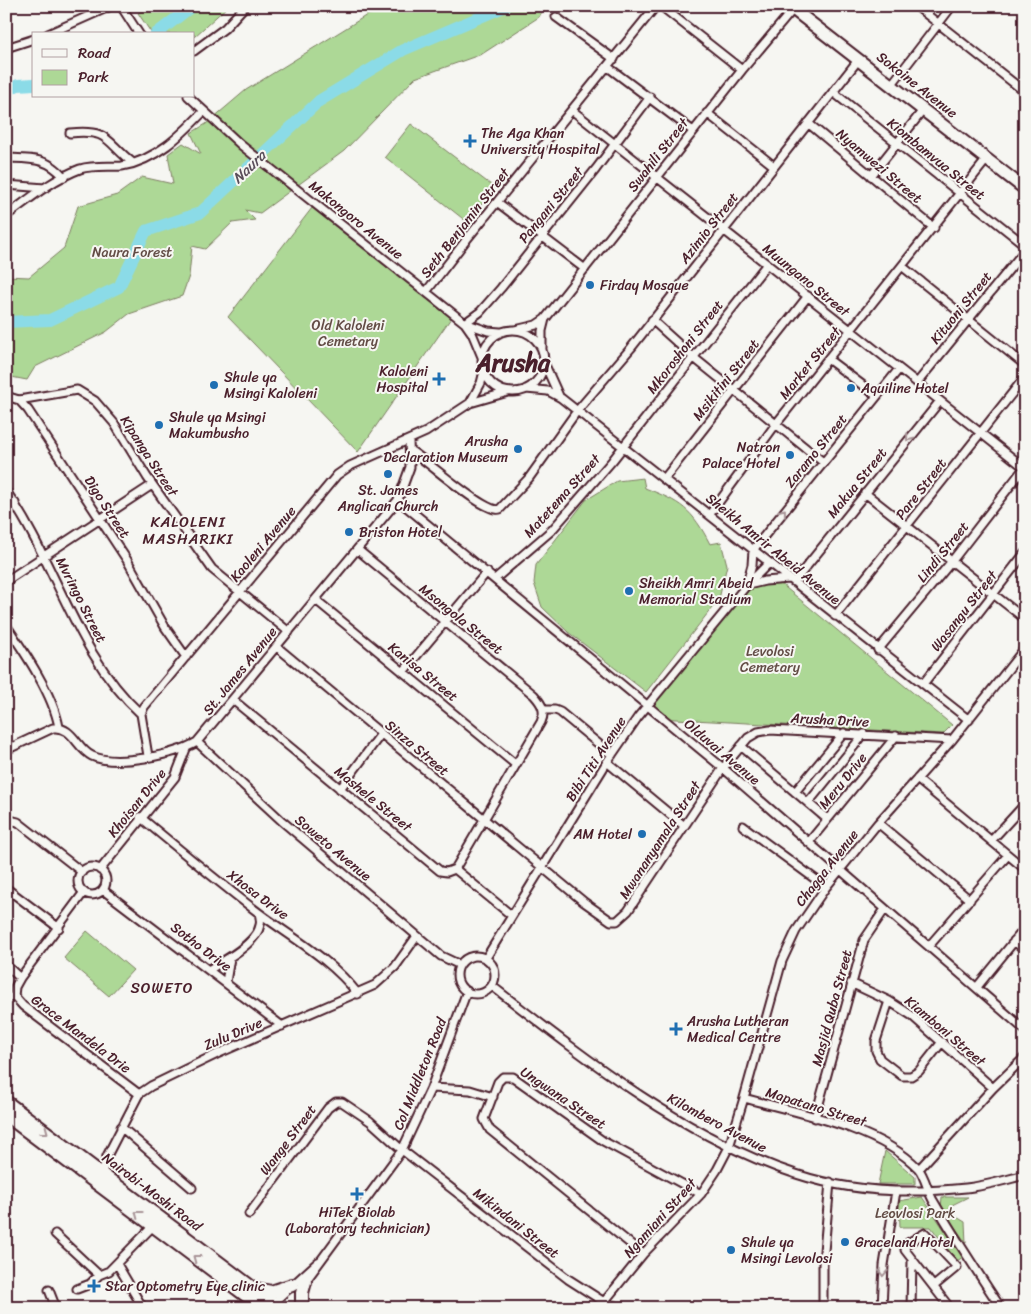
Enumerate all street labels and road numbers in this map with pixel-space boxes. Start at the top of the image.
street label: Sokoine Avenue [871,45,963,125]
street label: Swahili Street [621,111,696,198]
street label: Kiombamvua Street [881,111,991,207]
street label: Nyamwezi Street [830,122,928,210]
street label: Pangani Street [512,160,591,249]
street label: Seth Benjamin Street [414,161,517,284]
street label: Makongoro Avenue [303,174,409,266]
street label: Azimio Street [672,187,745,270]
street label: Muungano Street [757,237,856,324]
street label: Kituoni Street [924,266,998,350]
street label: Mkoroshoni Street [640,294,730,400]
street label: Market Street [772,320,848,405]
street label: Msikitini Street [686,334,766,426]
street label: Zaramo Street [778,408,854,494]
street label: Kipanga Street [113,410,185,503]
street label: Makua Street [820,442,894,524]
street label: Matetema Street [517,447,608,544]
street label: Pare Street [889,453,953,525]
street label: Digo Street [77,471,137,543]
street label: Sheikh Amrir Abeid Avenue [700,486,846,612]
street label: Kaoleni Avenue [223,500,303,588]
street label: Lindi Street [910,516,976,588]
street label: Mvringo Street [49,553,113,647]
street label: Wasangu Street [924,564,1005,657]
street label: Msongola Street [413,577,509,661]
street label: St. James Avenue [196,621,284,721]
street label: Kanisa Street [382,636,464,708]
street label: Arusha Drive [789,705,870,735]
street label: Bibi Titi Avenue [559,711,633,807]
street label: Olduvai Avenue [678,712,766,792]
street label: Sinza Street [379,713,455,783]
street label: Meru Drive [812,747,874,815]
street label: Mashele Street [328,760,419,839]
street label: Khoisan Drive [101,763,173,843]
street label: Mwananyamala Street [612,774,709,904]
street label: Soweto Avenue [289,808,377,888]
street label: Chagga Avenue [789,824,865,912]
street label: Xhosa Drive [221,863,294,927]
street label: Sotho Drive [165,915,237,979]
street label: Masjid Quba Street [804,947,860,1069]
street label: Grace Mandela Drie [25,988,137,1080]
street label: Kiamboni Street [899,989,992,1074]
street label: Zulu Drive [200,1010,266,1058]
street label: Col Middleton Road [386,1013,455,1134]
street label: Ungwana Street [515,1060,611,1136]
street label: Mapatano Street [762,1080,871,1135]
street label: Kilombero Avenue [663,1086,771,1160]
street label: Wange Street [253,1099,323,1181]
street label: Nairobi-Moshi Road [96,1146,209,1239]
street label: Ngamiani Street [617,1171,704,1264]
street label: Mikindani Street [467,1181,565,1265]

